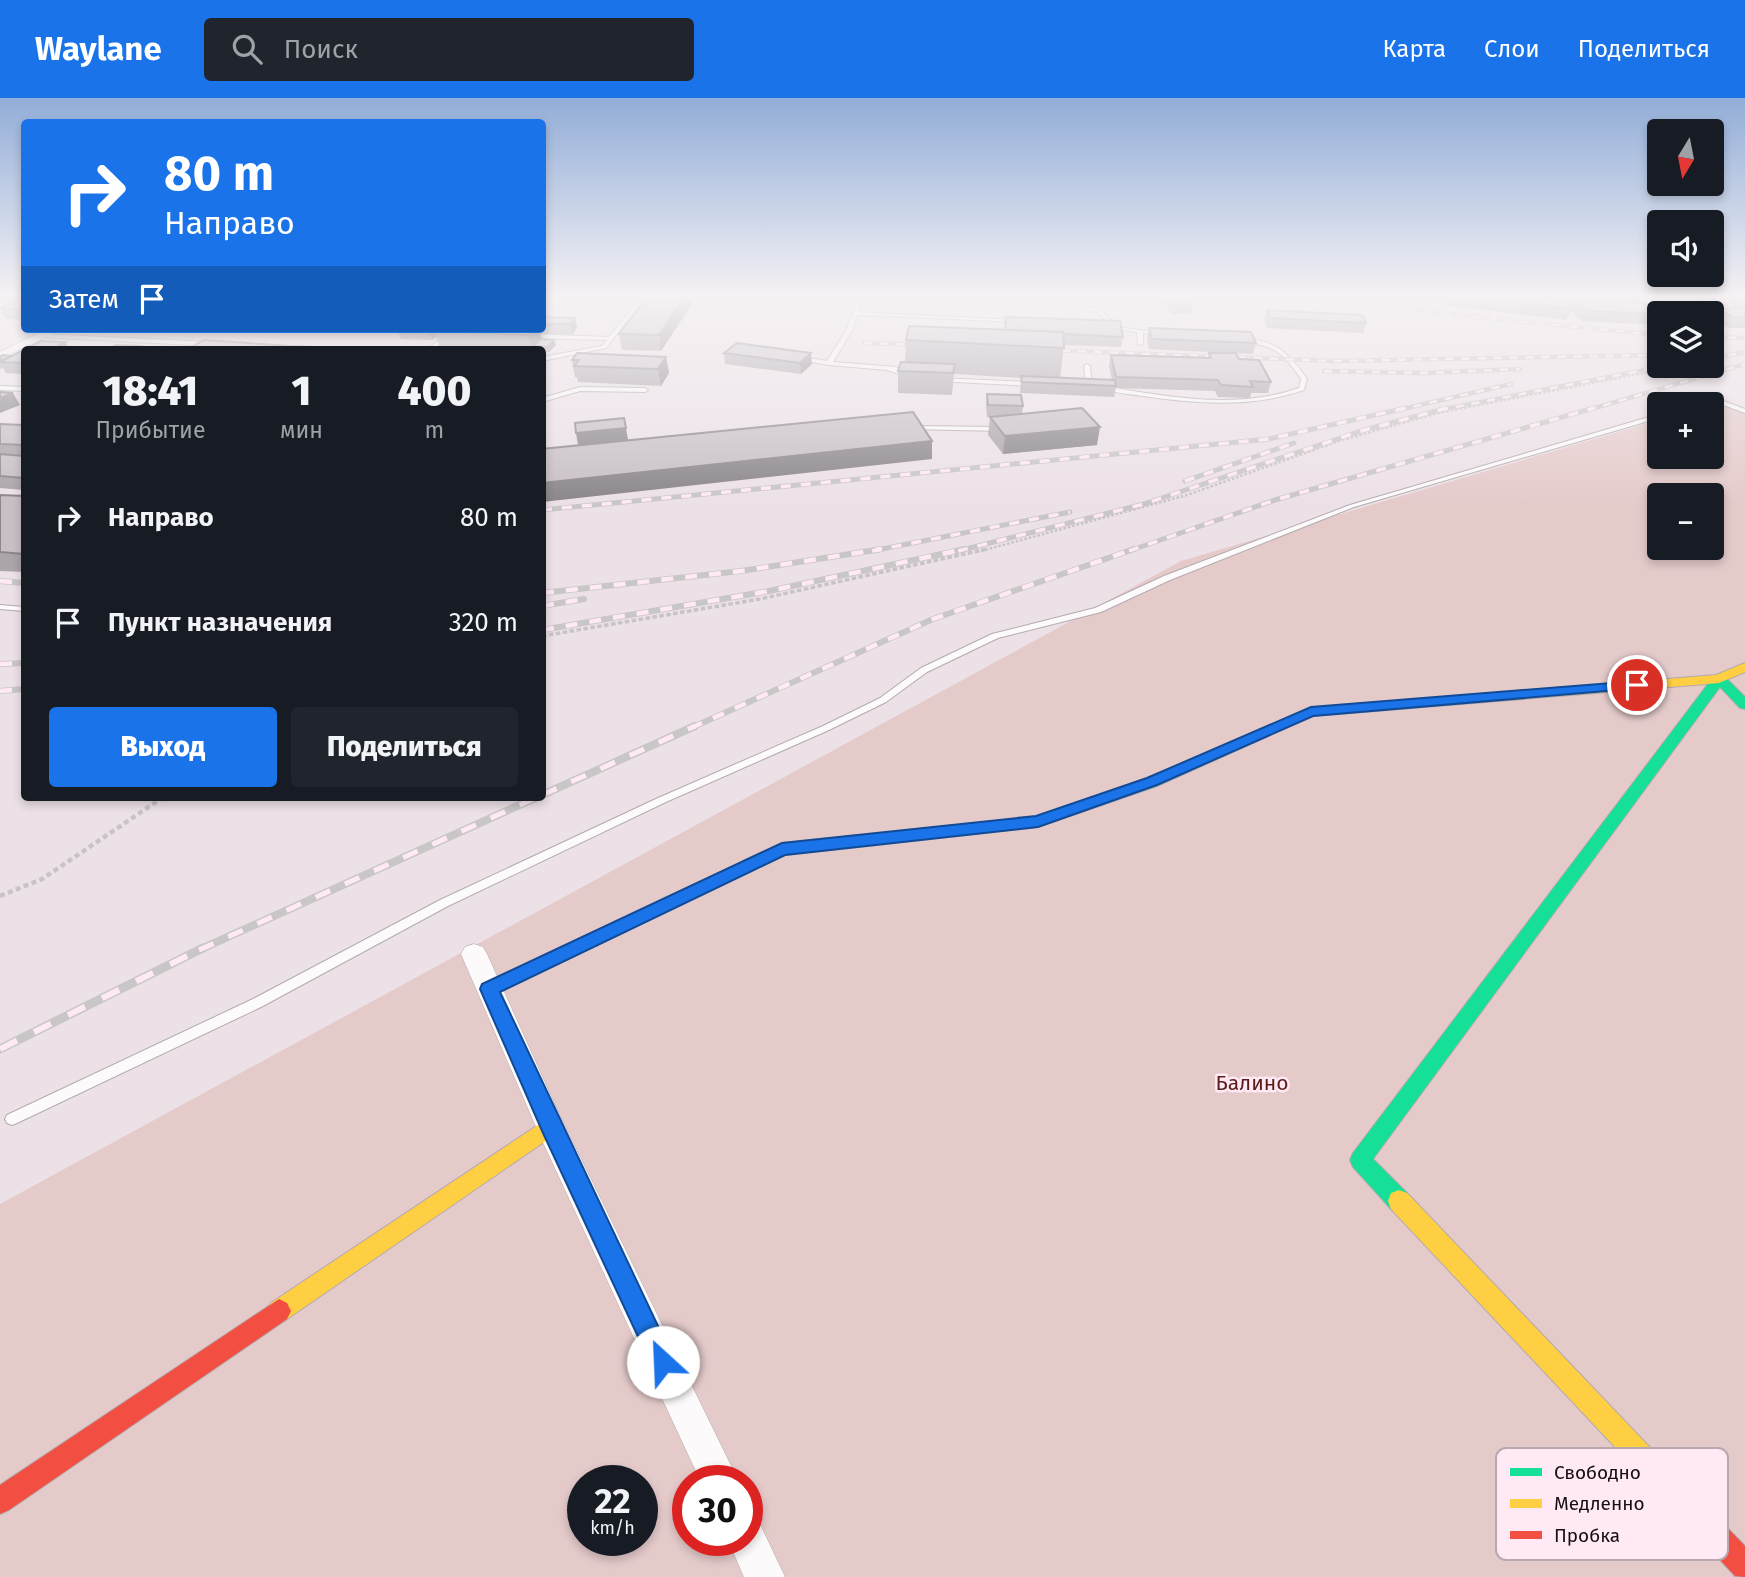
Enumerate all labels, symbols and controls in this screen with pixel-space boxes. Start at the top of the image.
search box [204,18,694,81]
text: Waylane [35,29,162,69]
icon: search [228,30,266,68]
text: Поиск [284,34,358,65]
text: Карта [1382,35,1446,63]
text: Слои [1484,35,1540,63]
text: Поделиться [1578,35,1710,63]
north arrow [1647,119,1724,196]
map controls [1647,119,1724,560]
text: 80 m [164,144,274,203]
icon: right [49,147,140,238]
text: Направо [164,204,295,242]
button: sound [1647,210,1724,287]
icon: arrive [133,280,171,318]
text: Затем [49,284,119,315]
button: layers [1647,301,1724,378]
text: 18:41 [103,366,198,416]
text: 1 [291,366,311,416]
text: 400 [397,366,471,416]
button: + [1647,392,1724,469]
text: Прибытие [96,416,205,444]
text: мин [280,416,323,444]
text: m [425,416,444,444]
button: − [1647,483,1724,560]
icon: right [49,499,87,537]
text: Направо [108,502,214,533]
text: 80 m [460,502,518,533]
icon: arrive [49,604,87,642]
text: Пункт назначения [108,607,332,638]
text: 320 m [449,607,518,638]
pin [1607,655,1667,715]
icon: arrive [1618,666,1656,704]
button: Выход [49,707,277,787]
button: Поделиться [291,707,518,787]
park label: Балино [1216,1070,1289,1096]
position arrow [626,1325,700,1399]
legend [1496,1448,1728,1560]
text: Свободно [1554,1461,1641,1484]
speed limit sign: 30 [672,1465,763,1556]
text: 22 [594,1480,631,1522]
text: Медленно [1554,1492,1645,1515]
text: km/h [590,1517,635,1539]
text: Пробка [1554,1524,1620,1547]

